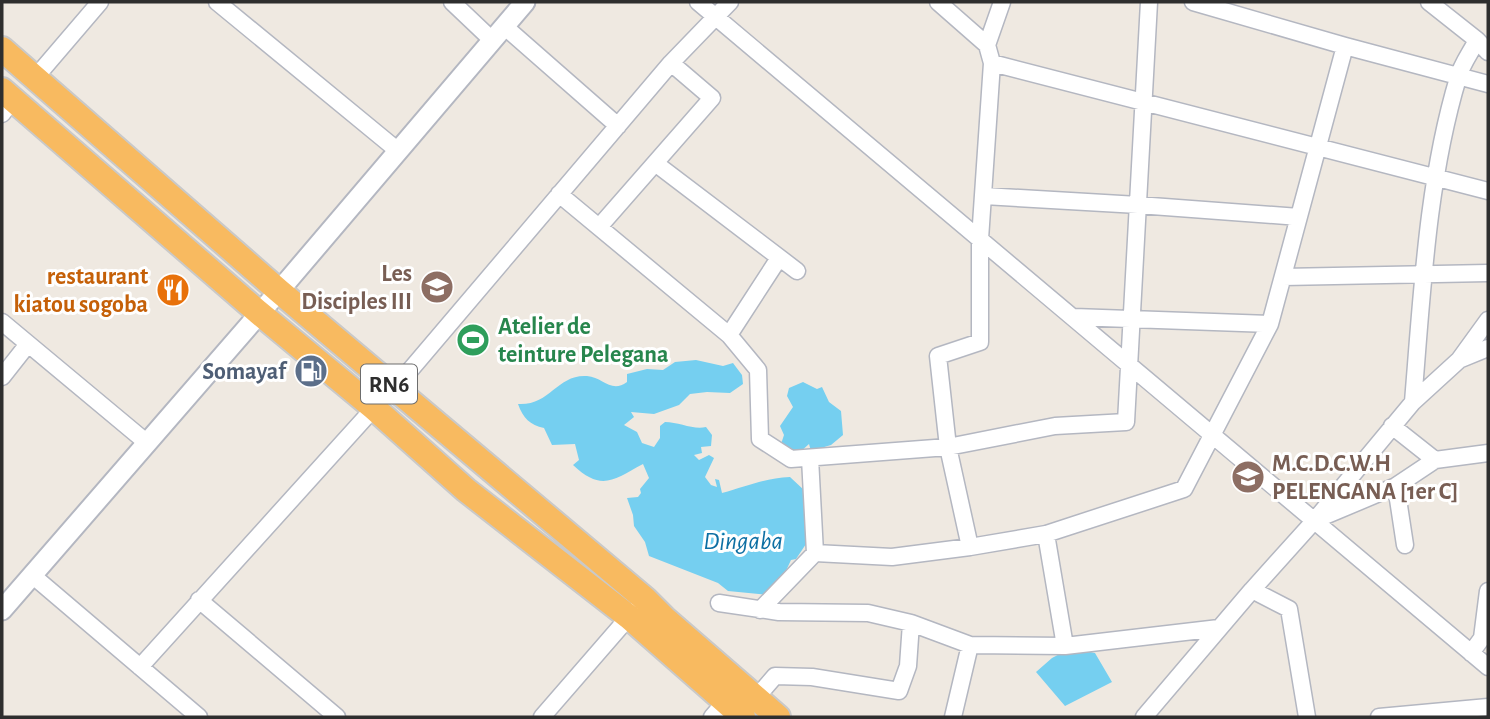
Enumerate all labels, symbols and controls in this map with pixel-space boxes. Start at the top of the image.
place label: Les Disciples III [301,262,412,314]
place label: restaurant kiatou sogoba [13,265,148,317]
school or university icon: Les Disciples III [418,268,456,306]
restaurant icon: restaurant kiatou sogoba [154,271,192,309]
place label: Atelier de teinture Pelegana [498,315,669,367]
sports icon: Atelier de teinture Pelegana [454,321,492,359]
fuel station icon: Somayaf [292,352,330,390]
place label: Somayaf [202,360,288,384]
road number: RN6 [361,364,417,404]
place label: M.C.D.C.W.H PELENGANA [1er C] [1272,452,1458,504]
school or university icon: M.C.D.C.W.H PELENGANA [1er C] [1229,458,1267,496]
water label: Dingaba [703,528,783,554]

